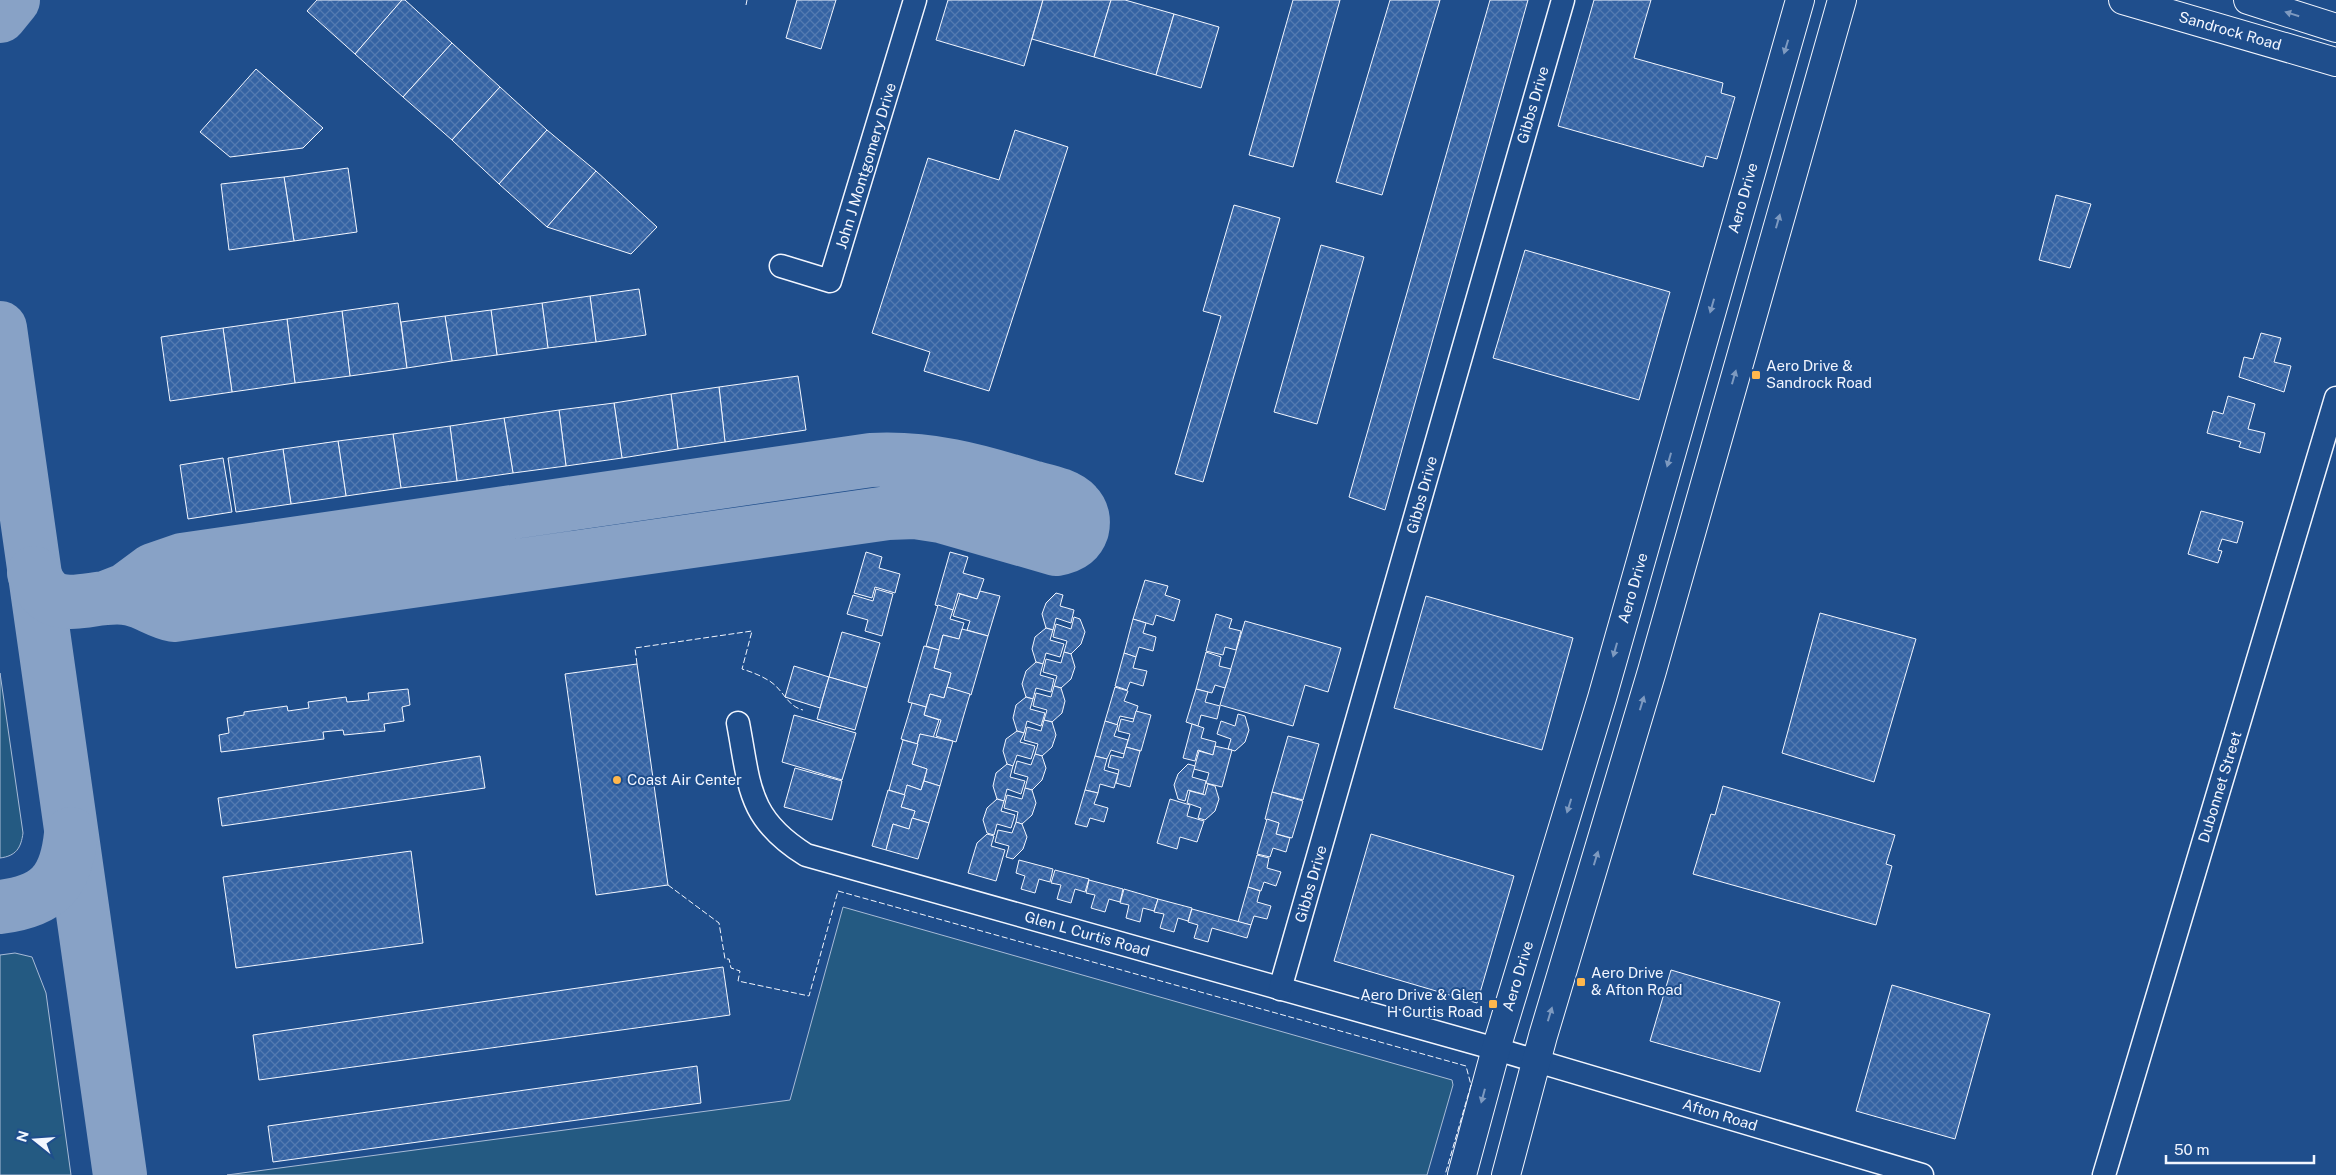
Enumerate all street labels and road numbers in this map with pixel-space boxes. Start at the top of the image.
street label: Sandrock Road [2177,8,2283,53]
street label: Gibbs Drive [1513,64,1552,146]
street label: John J Montgomery Drive [832,80,899,251]
street label: Aero Drive [1724,161,1761,235]
street label: Gibbs Drive [1403,454,1440,536]
street label: Aero Drive [1614,551,1651,625]
street label: Dubonnet Street [2195,729,2245,845]
street label: Gibbs Drive [1291,843,1330,925]
street label: Glen L Curtis Road [1023,908,1152,960]
street label: Aero Drive [1499,939,1536,1013]
street label: Afton Road [1681,1095,1760,1134]

